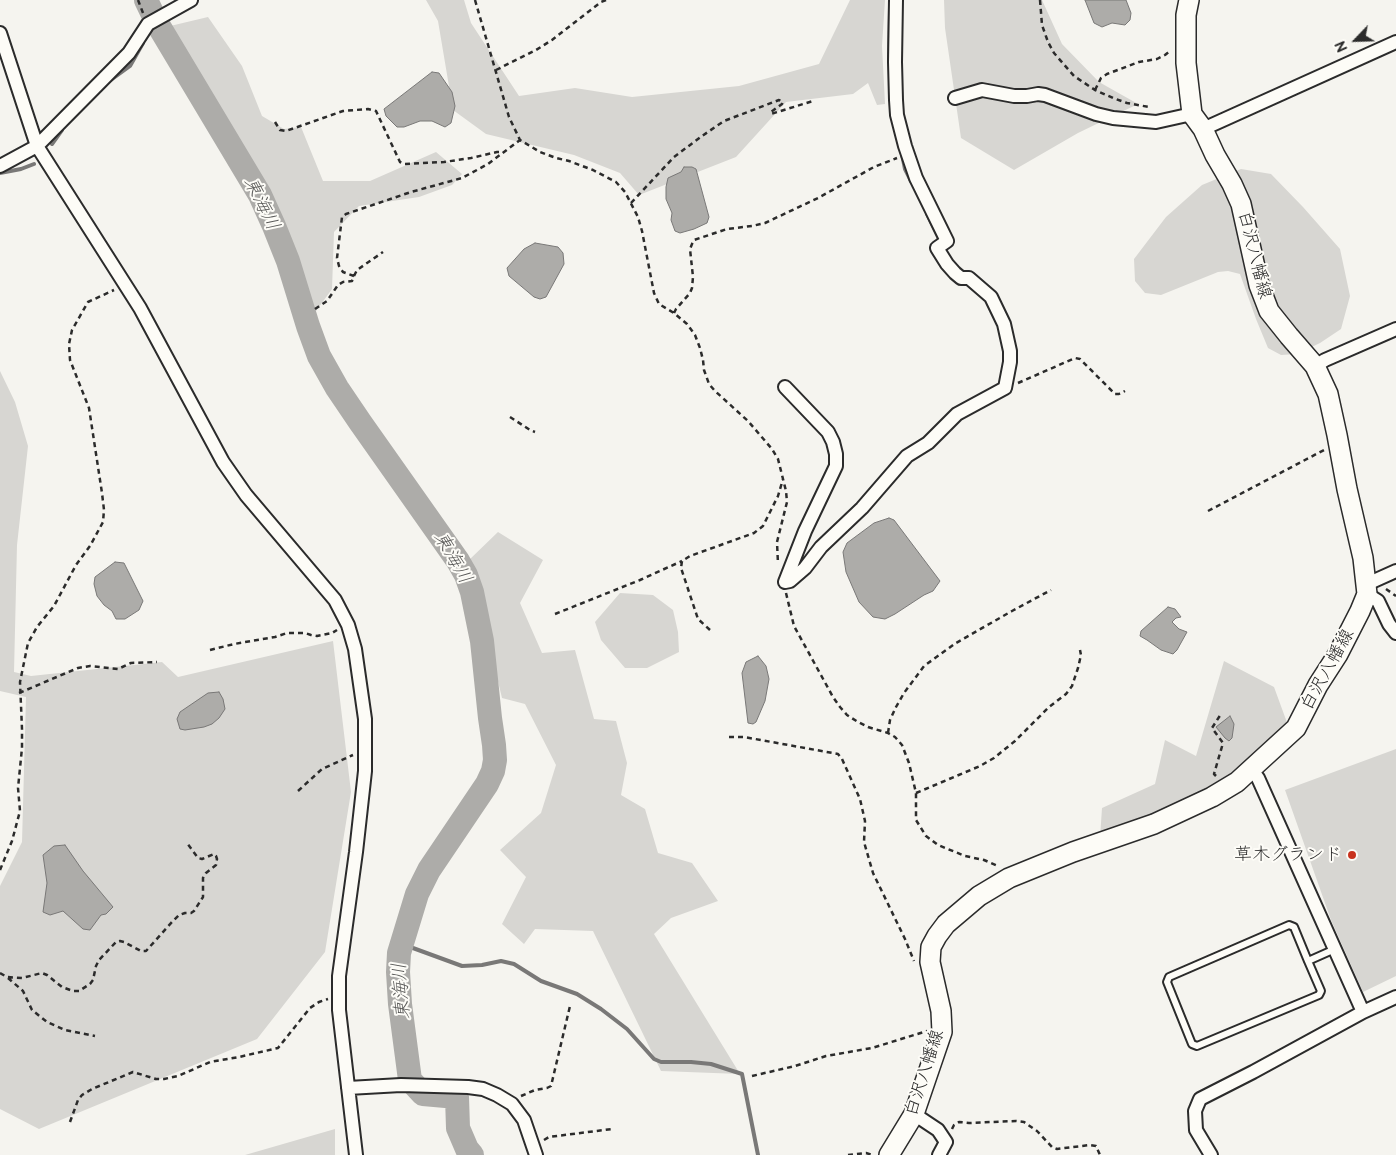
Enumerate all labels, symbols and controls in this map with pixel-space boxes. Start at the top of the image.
north arrow [1331,15,1381,65]
text: N [1332,38,1352,55]
water label: 東海川 [238,173,284,235]
street label: 白沢八幡線 [1233,209,1275,301]
water label: 東海川 [428,528,476,588]
street label: 白沢八幡線 [1297,625,1359,715]
place label: 草木グランド [1234,844,1342,866]
marker: 草木グランド [1346,849,1358,861]
water label: 東海川 [389,962,415,1020]
street label: 白沢八幡線 [901,1027,949,1119]

